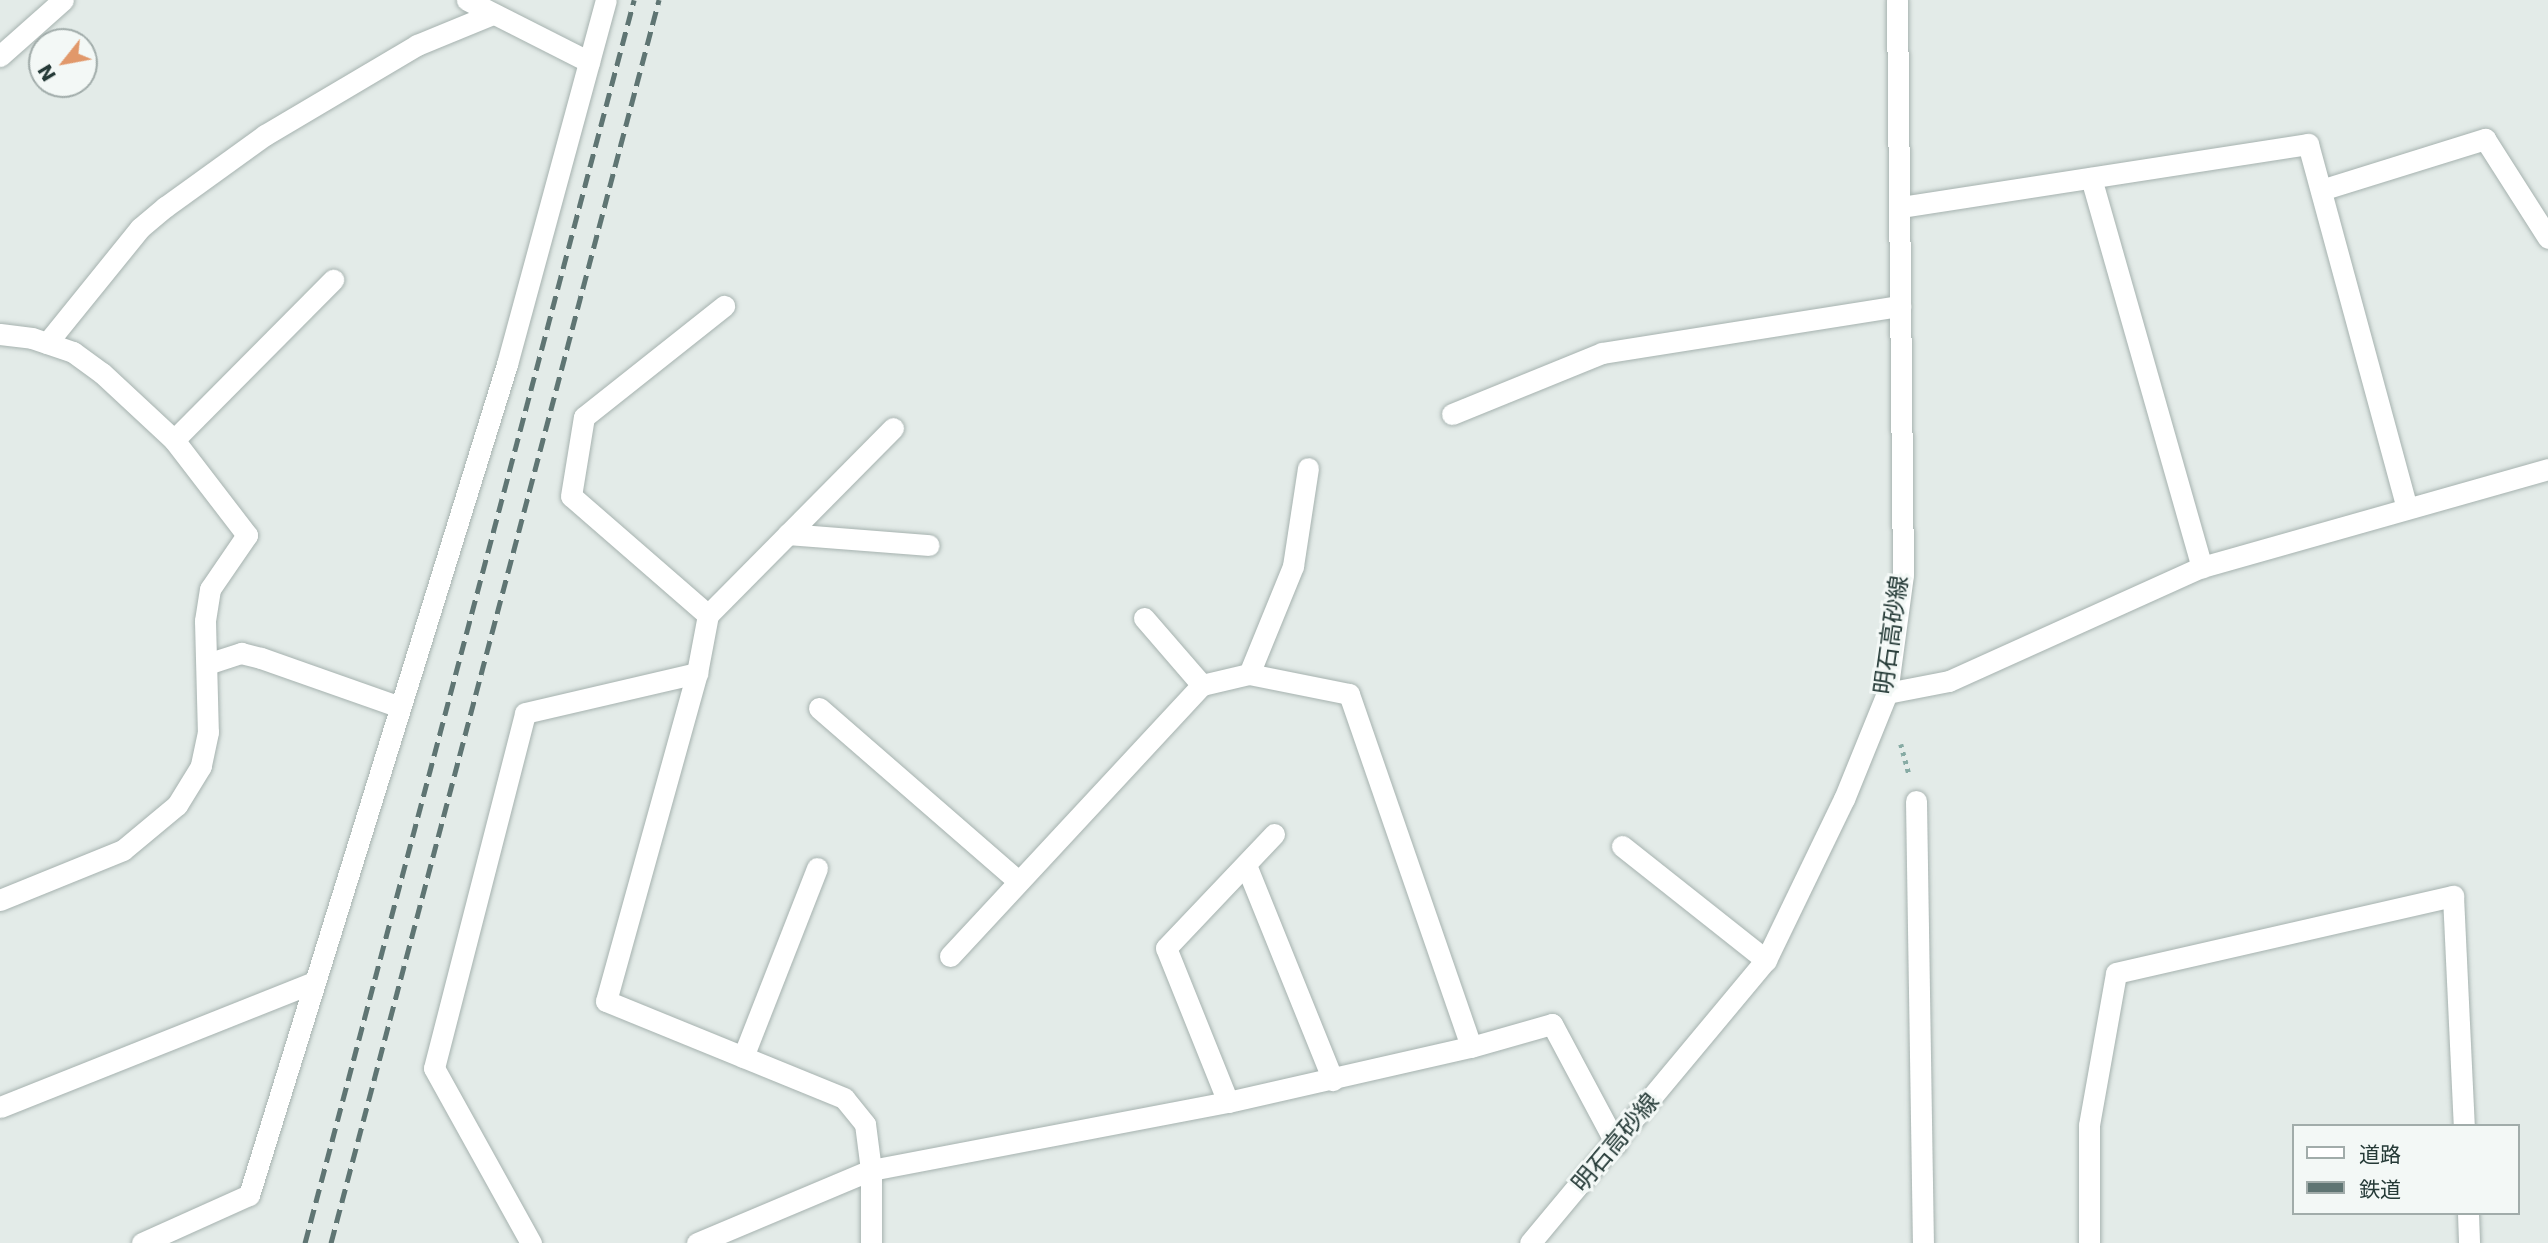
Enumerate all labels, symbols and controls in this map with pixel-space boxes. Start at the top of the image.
north arrow [28,28,98,98]
text: N [33,60,60,85]
street label: 明石高砂線 [1869,574,1915,696]
street label: 明石高砂線 [1566,1088,1666,1198]
legend [2292,1124,2520,1215]
text: 道路 [2359,1143,2401,1167]
text: 鉄道 [2359,1178,2401,1202]

